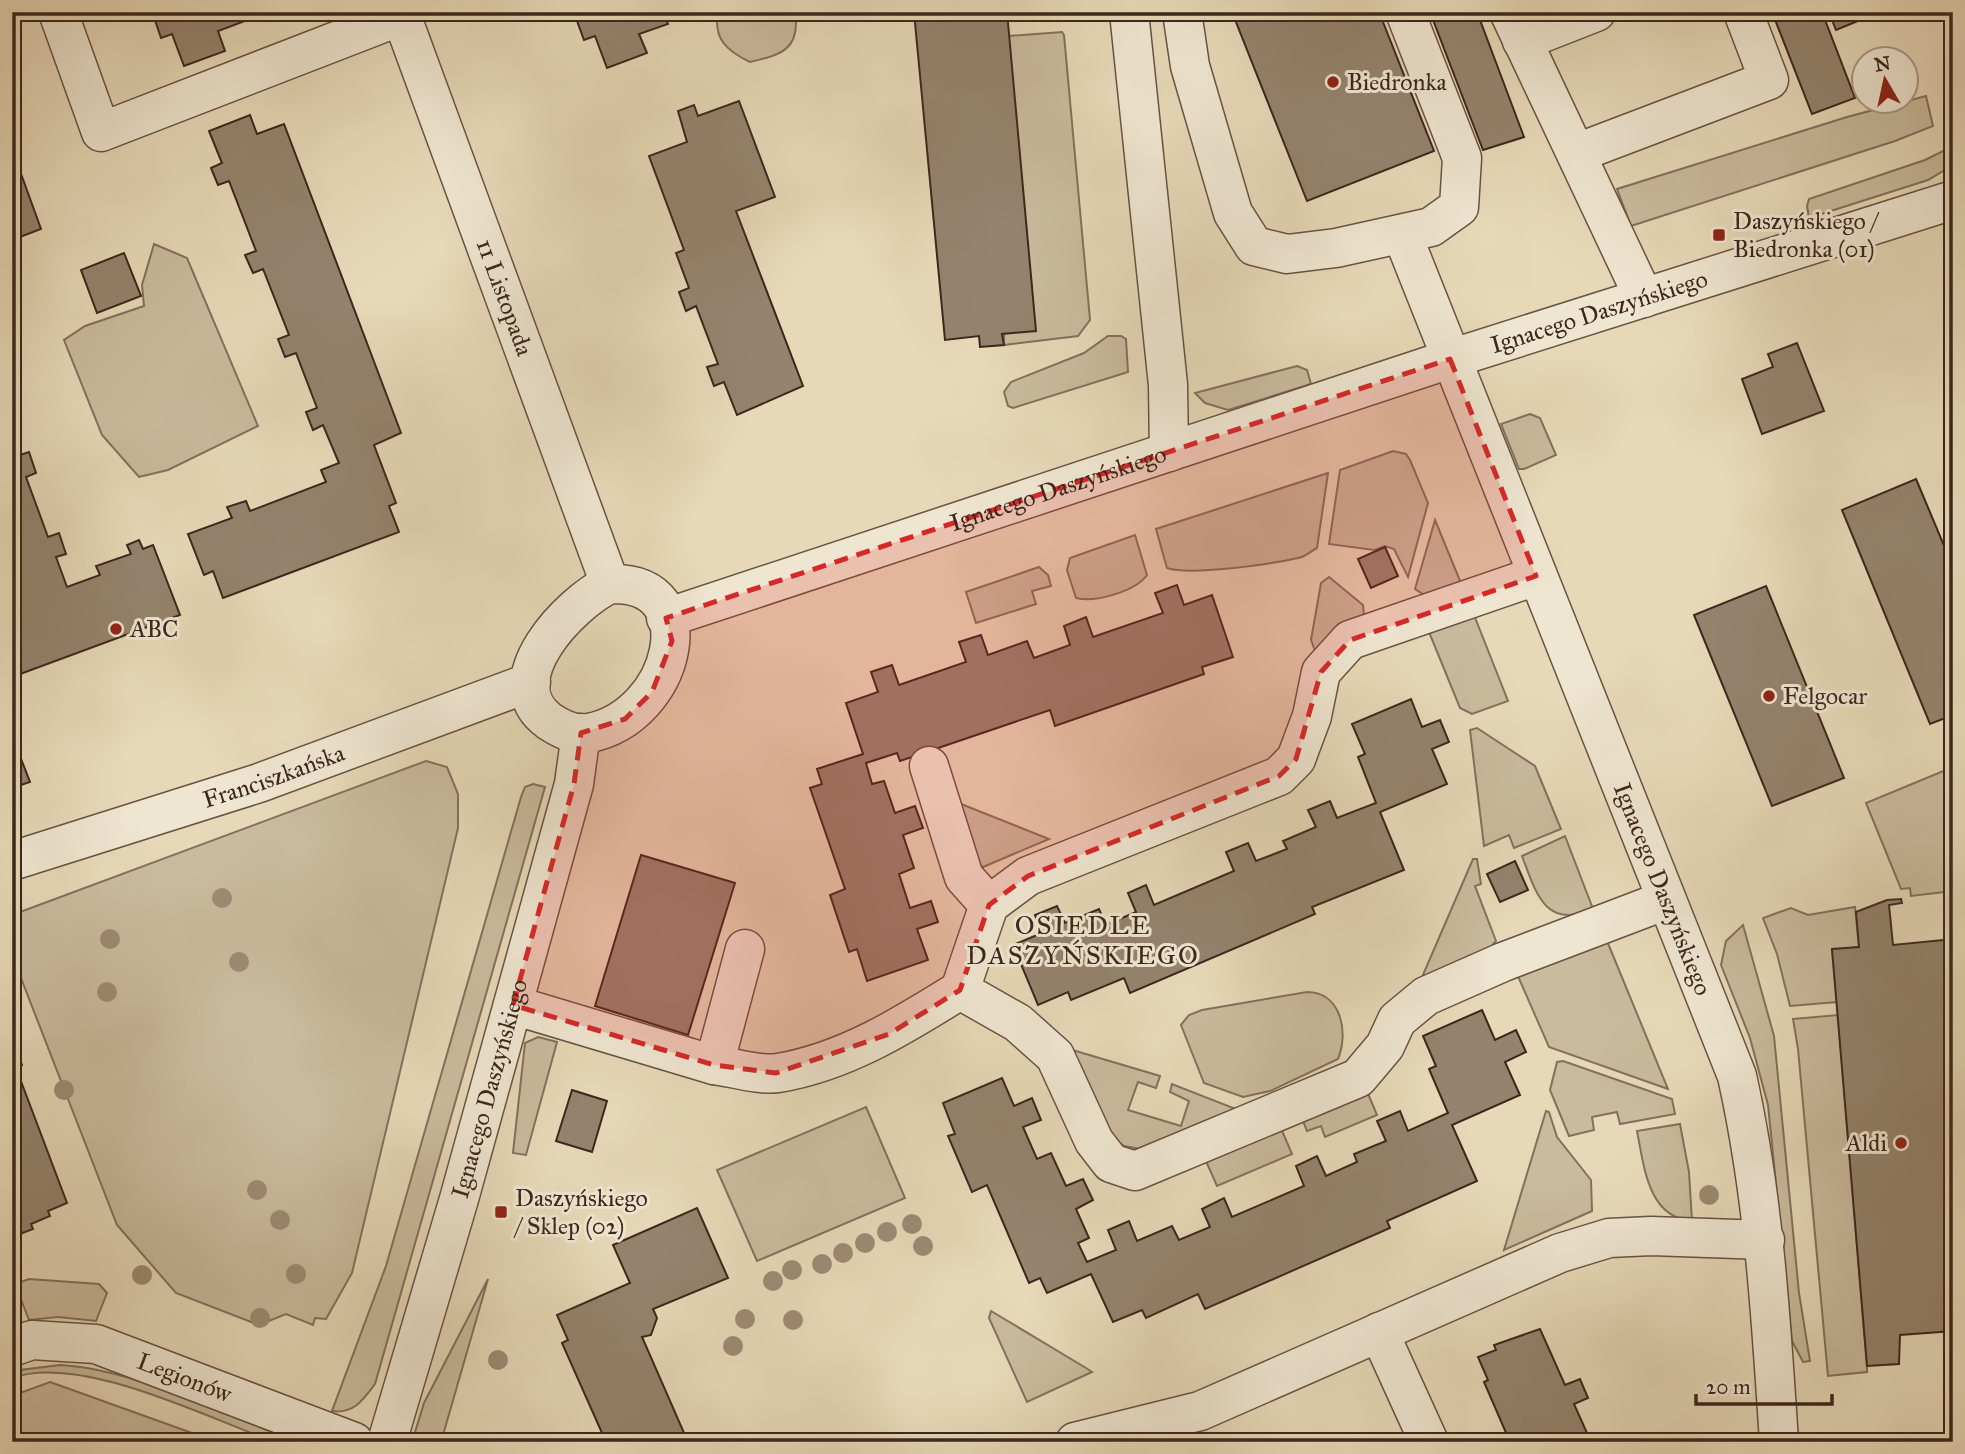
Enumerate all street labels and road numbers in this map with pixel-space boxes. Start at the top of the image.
street label: 11 Listopada [470,235,540,361]
street label: Ignacego Daszyńskiego [1487,264,1711,360]
street label: Ignacego Daszyńskiego [946,439,1170,538]
street label: Franciszkańska [199,737,349,815]
street label: Ignacego Daszyńskiego [1607,778,1718,1000]
street label: Ignacego Daszyńskiego [445,976,534,1202]
street label: Legionów [133,1346,237,1410]

